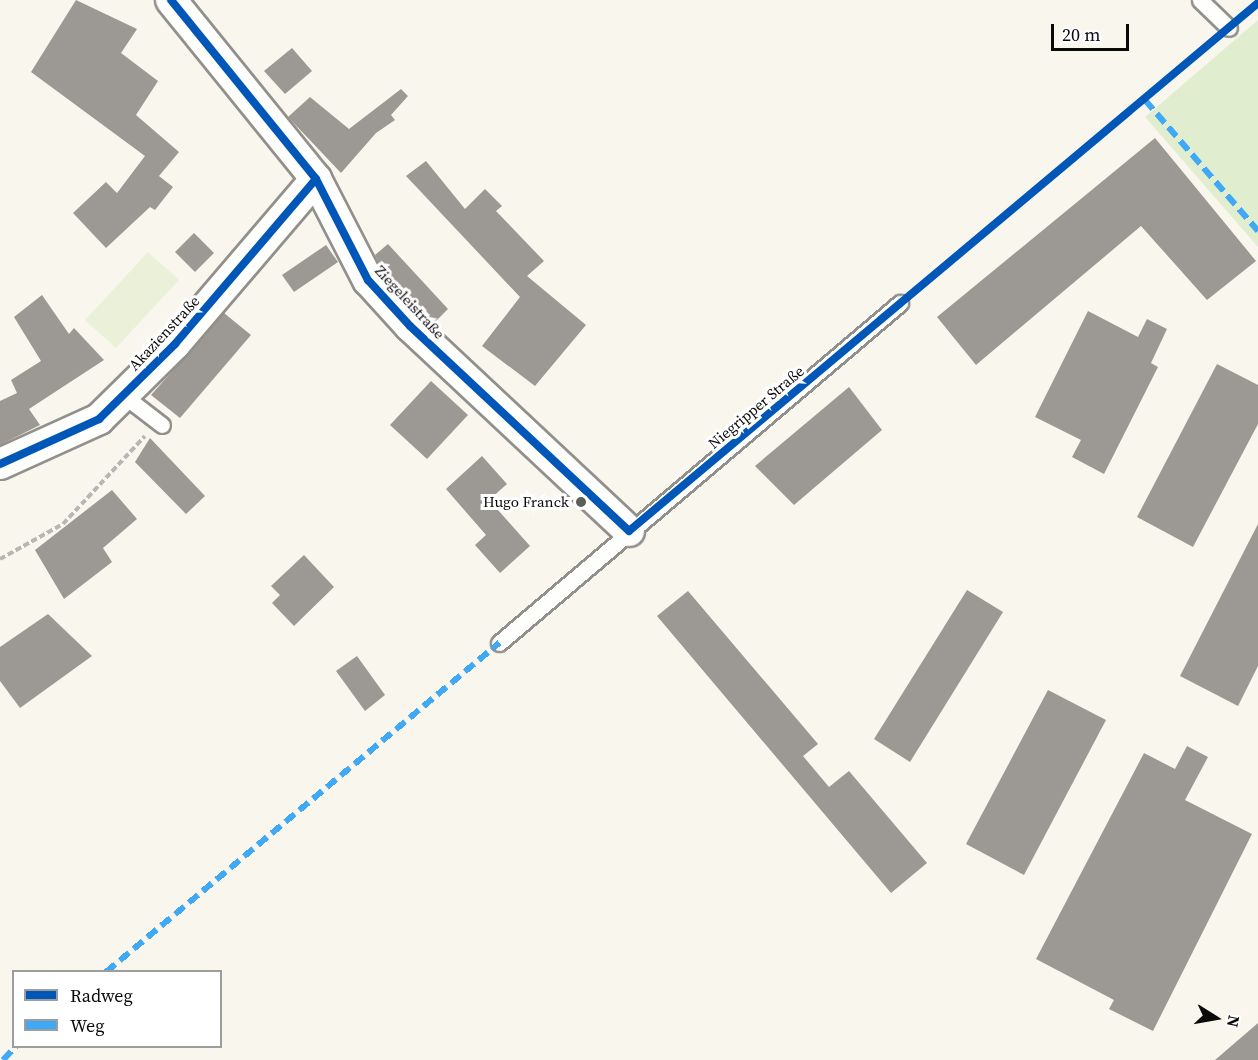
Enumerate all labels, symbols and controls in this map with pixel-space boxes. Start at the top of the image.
scale bar [1054,12,1132,50]
text: 20 m [1062,22,1100,47]
street label: Ziegeleistraße [371,262,449,342]
street label: Akazienstraße [125,292,203,374]
street label: Niegripper Straße [705,362,807,452]
place label: Hugo Franck [483,493,569,511]
marker: Hugo Franck [574,495,588,509]
legend [12,970,222,1048]
text: Radweg [70,983,133,1008]
north arrow [1186,988,1246,1048]
text: Weg [70,1013,105,1038]
text: N [1222,1014,1246,1029]

